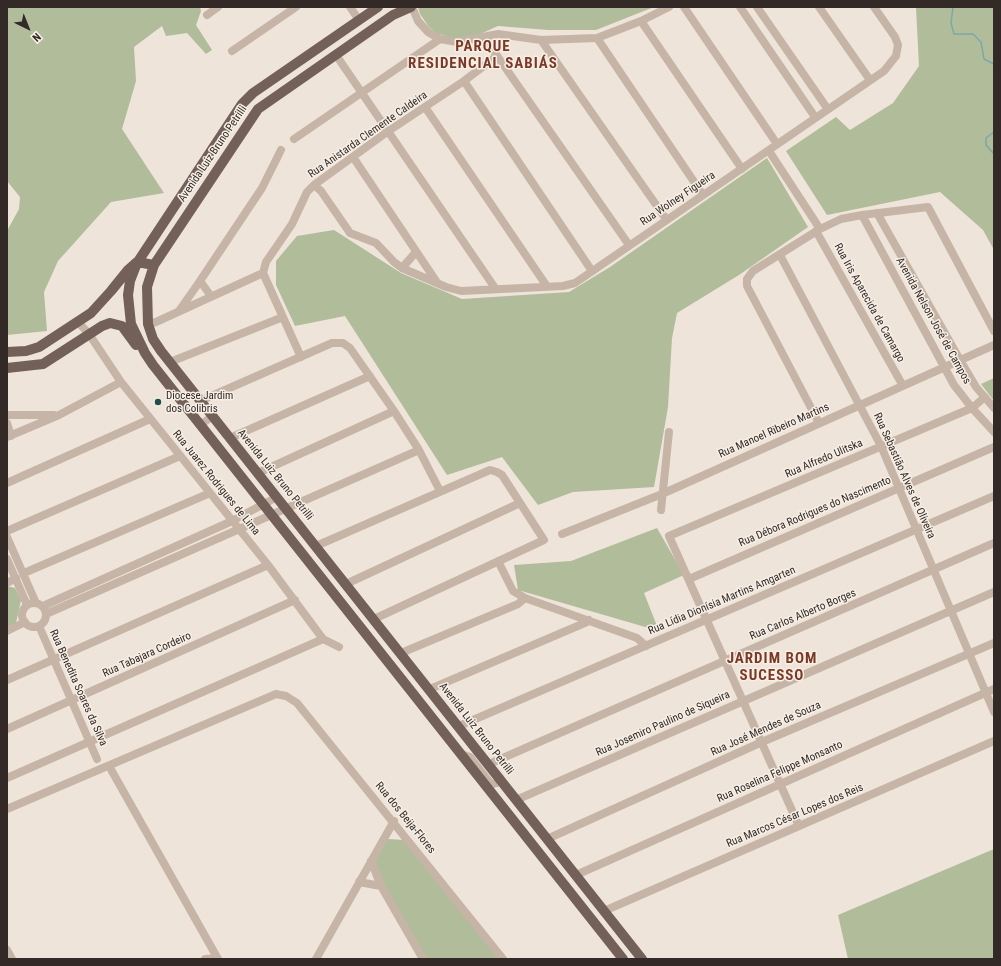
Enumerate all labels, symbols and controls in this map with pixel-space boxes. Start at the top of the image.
north arrow [8,8,48,48]
text: N [30,30,43,44]
district label: PARQUE RESIDENCIAL SABIÁS [408,38,558,73]
street label: Rua Anistarda Clemente Caldeira [306,89,430,181]
street label: Avenida Luiz Bruno Petrilli [176,103,250,205]
street label: Rua Wolney Figueira [638,169,718,229]
street label: Rua Iris Aparecida de Camargo [831,241,907,365]
street label: Avenida Nelson José de Campos [893,256,973,386]
place label: Diocese Jardim dos Colibris [166,389,233,415]
marker: Diocese Jardim dos Colibris [153,397,163,407]
street label: Rua Manoel Ribeiro Martins [717,401,831,461]
street label: Rua Sebastião Alves de Oliveira [870,411,938,541]
street label: Avenida Luiz Bruno Petrilli [234,427,316,523]
street label: Rua Juarez Rodrigues de Lima [170,428,262,538]
street label: Rua Alfredo Ulitska [783,437,865,481]
street label: Rua Débora Rodrigues do Nascimento [737,474,893,550]
street label: Rua Lídia Dionísia Martins Amgarten [646,564,798,638]
street label: Rua Carlos Alberto Borges [748,587,858,643]
street label: Rua Benedita Soares da Silva [46,628,110,748]
street label: Rua Tabajara Cordeiro [101,630,193,680]
district label: JARDIM BOM SUCESSO [727,650,817,685]
street label: Avenida Luiz Bruno Petrilli [436,680,516,778]
street label: Rua Josemiro Paulino de Siqueira [594,688,732,760]
street label: Rua José Mendes de Souza [709,699,823,759]
street label: Rua Roselina Felippe Monsanto [715,738,845,806]
street label: Rua dos Beija-Flores [372,780,438,856]
street label: Rua Marcos César Lopes dos Reis [725,781,865,851]

